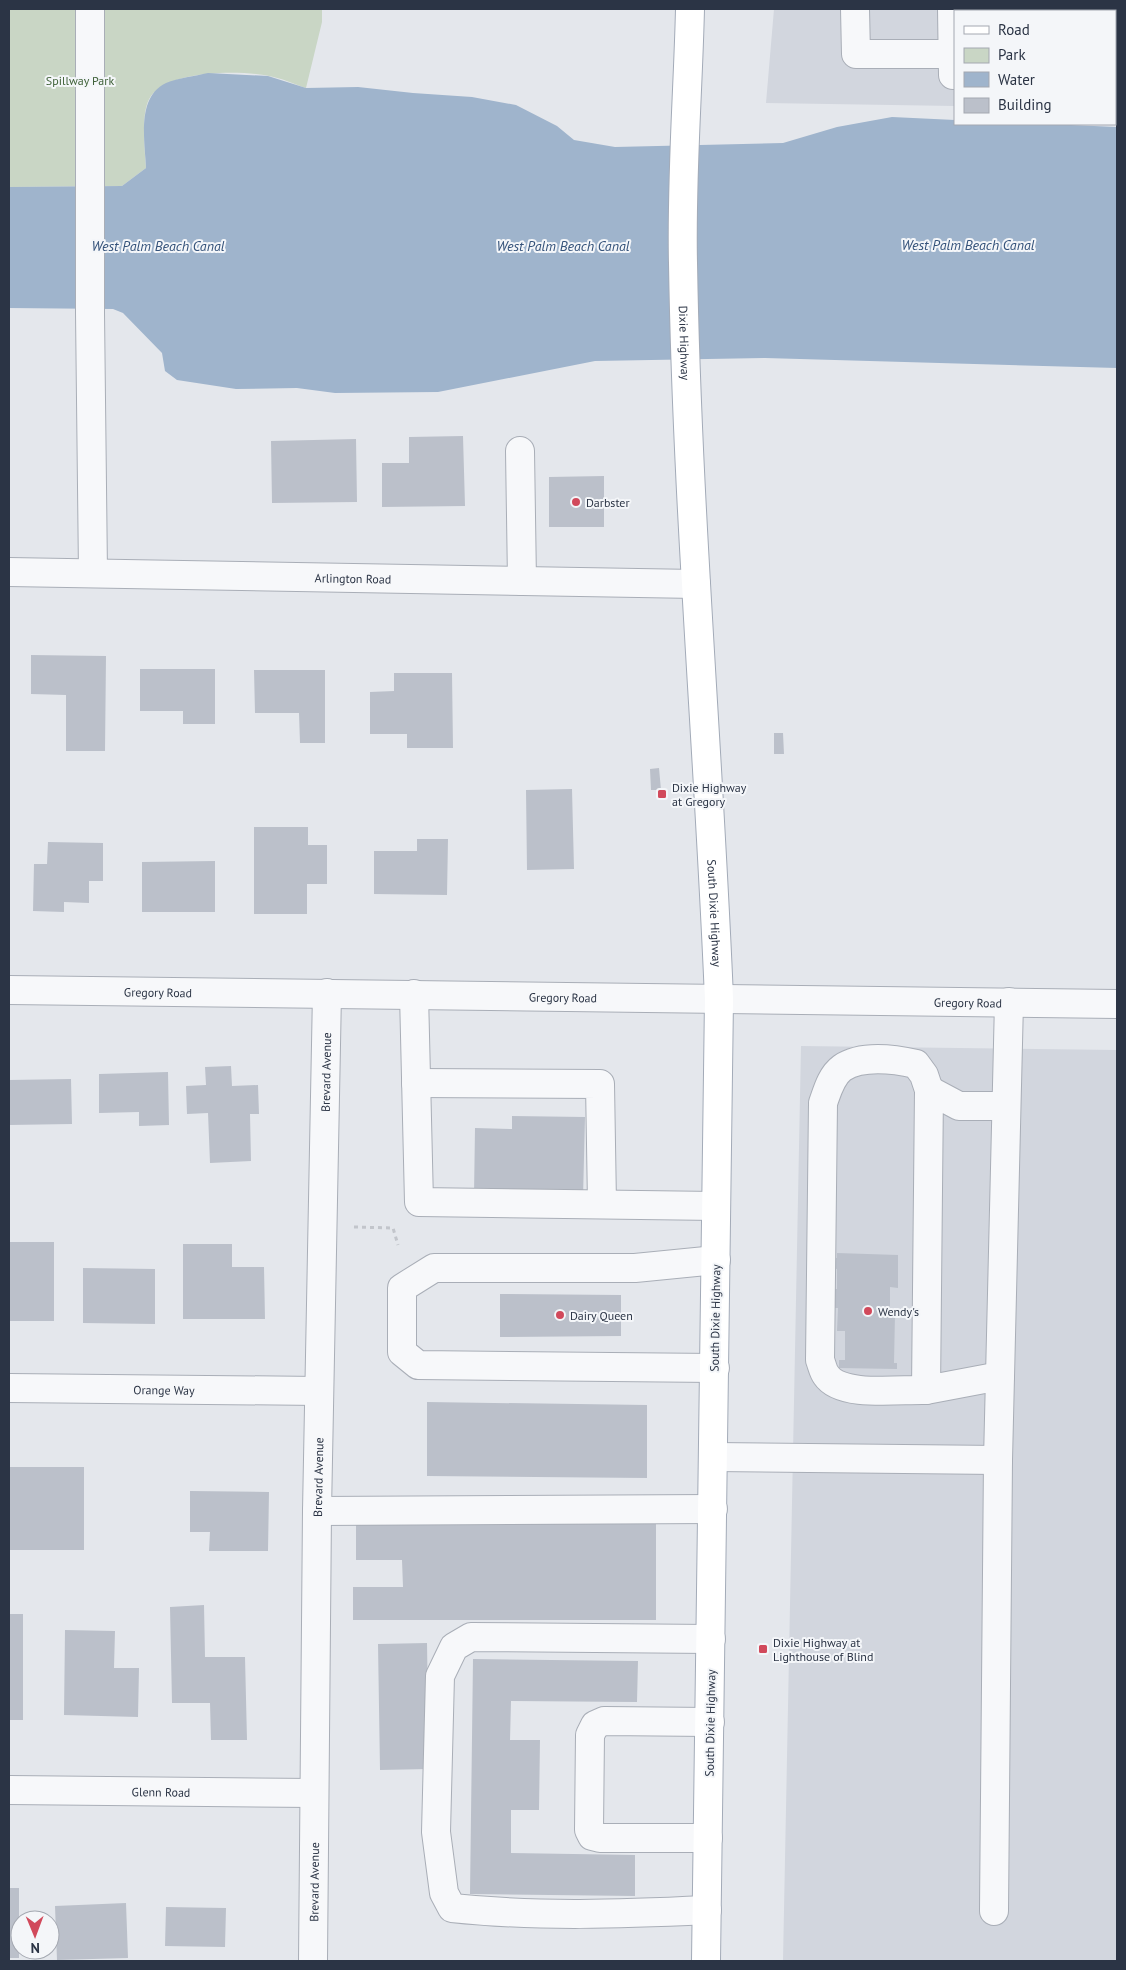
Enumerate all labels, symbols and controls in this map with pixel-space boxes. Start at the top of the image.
legend [954,10,1116,125]
text: Road [998,20,1030,39]
text: Park [998,45,1026,64]
text: Water [998,70,1035,89]
park label: Spillway Park [46,73,114,88]
text: Building [998,95,1052,114]
water label: West Palm Beach Canal [901,236,1035,254]
water label: West Palm Beach Canal [91,237,225,255]
water label: West Palm Beach Canal [496,237,630,255]
street label: Dixie Highway [676,305,694,381]
place label: Darbster [586,495,630,510]
marker: Darbster [570,496,582,508]
street label: Arlington Road [315,570,391,586]
place label: Dixie Highway at Gregory [672,780,747,809]
marker: Dixie Highway at Gregory [656,788,668,800]
street label: South Dixie Highway [705,859,725,968]
street label: Gregory Road [124,984,192,1000]
street label: Gregory Road [529,989,597,1005]
street label: Gregory Road [934,994,1002,1010]
street label: Brevard Avenue [317,1032,334,1112]
street label: South Dixie Highway [707,1264,723,1372]
place label: Wendy's [878,1304,919,1319]
marker: Wendy's [862,1305,874,1317]
place label: Dairy Queen [570,1308,633,1323]
marker: Dairy Queen [554,1309,566,1321]
street label: Orange Way [133,1382,195,1397]
street label: Brevard Avenue [309,1437,326,1517]
place label: Dixie Highway at Lighthouse of Blind [773,1635,873,1664]
marker: Dixie Highway at Lighthouse of Blind [757,1643,769,1655]
street label: South Dixie Highway [702,1669,718,1777]
street label: Glenn Road [132,1784,190,1799]
street label: Brevard Avenue [306,1842,322,1922]
north arrow [10,1910,60,1960]
text: N [30,1939,40,1957]

